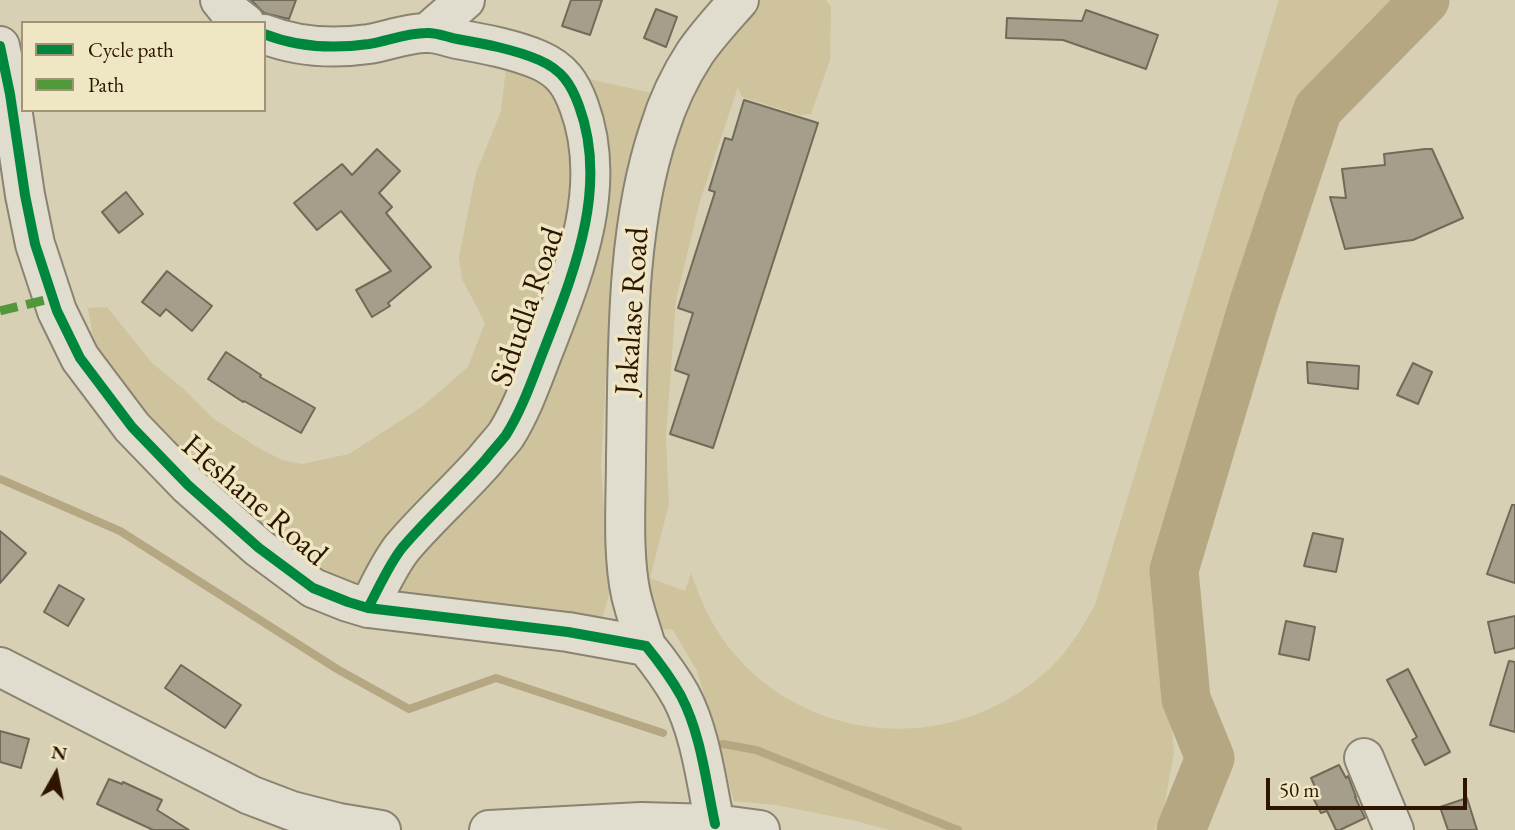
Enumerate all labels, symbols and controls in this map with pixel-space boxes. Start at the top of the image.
legend [21,21,266,112]
text: Cycle path [88,36,174,63]
text: Path [88,71,124,98]
street label: Sidudla Road [483,222,573,392]
street label: Jakalase Road [608,226,658,396]
street label: Heshane Road [173,427,335,575]
north arrow [21,739,91,809]
text: N [50,739,69,766]
scale bar [1270,764,1471,808]
text: 50 m [1279,776,1320,803]

